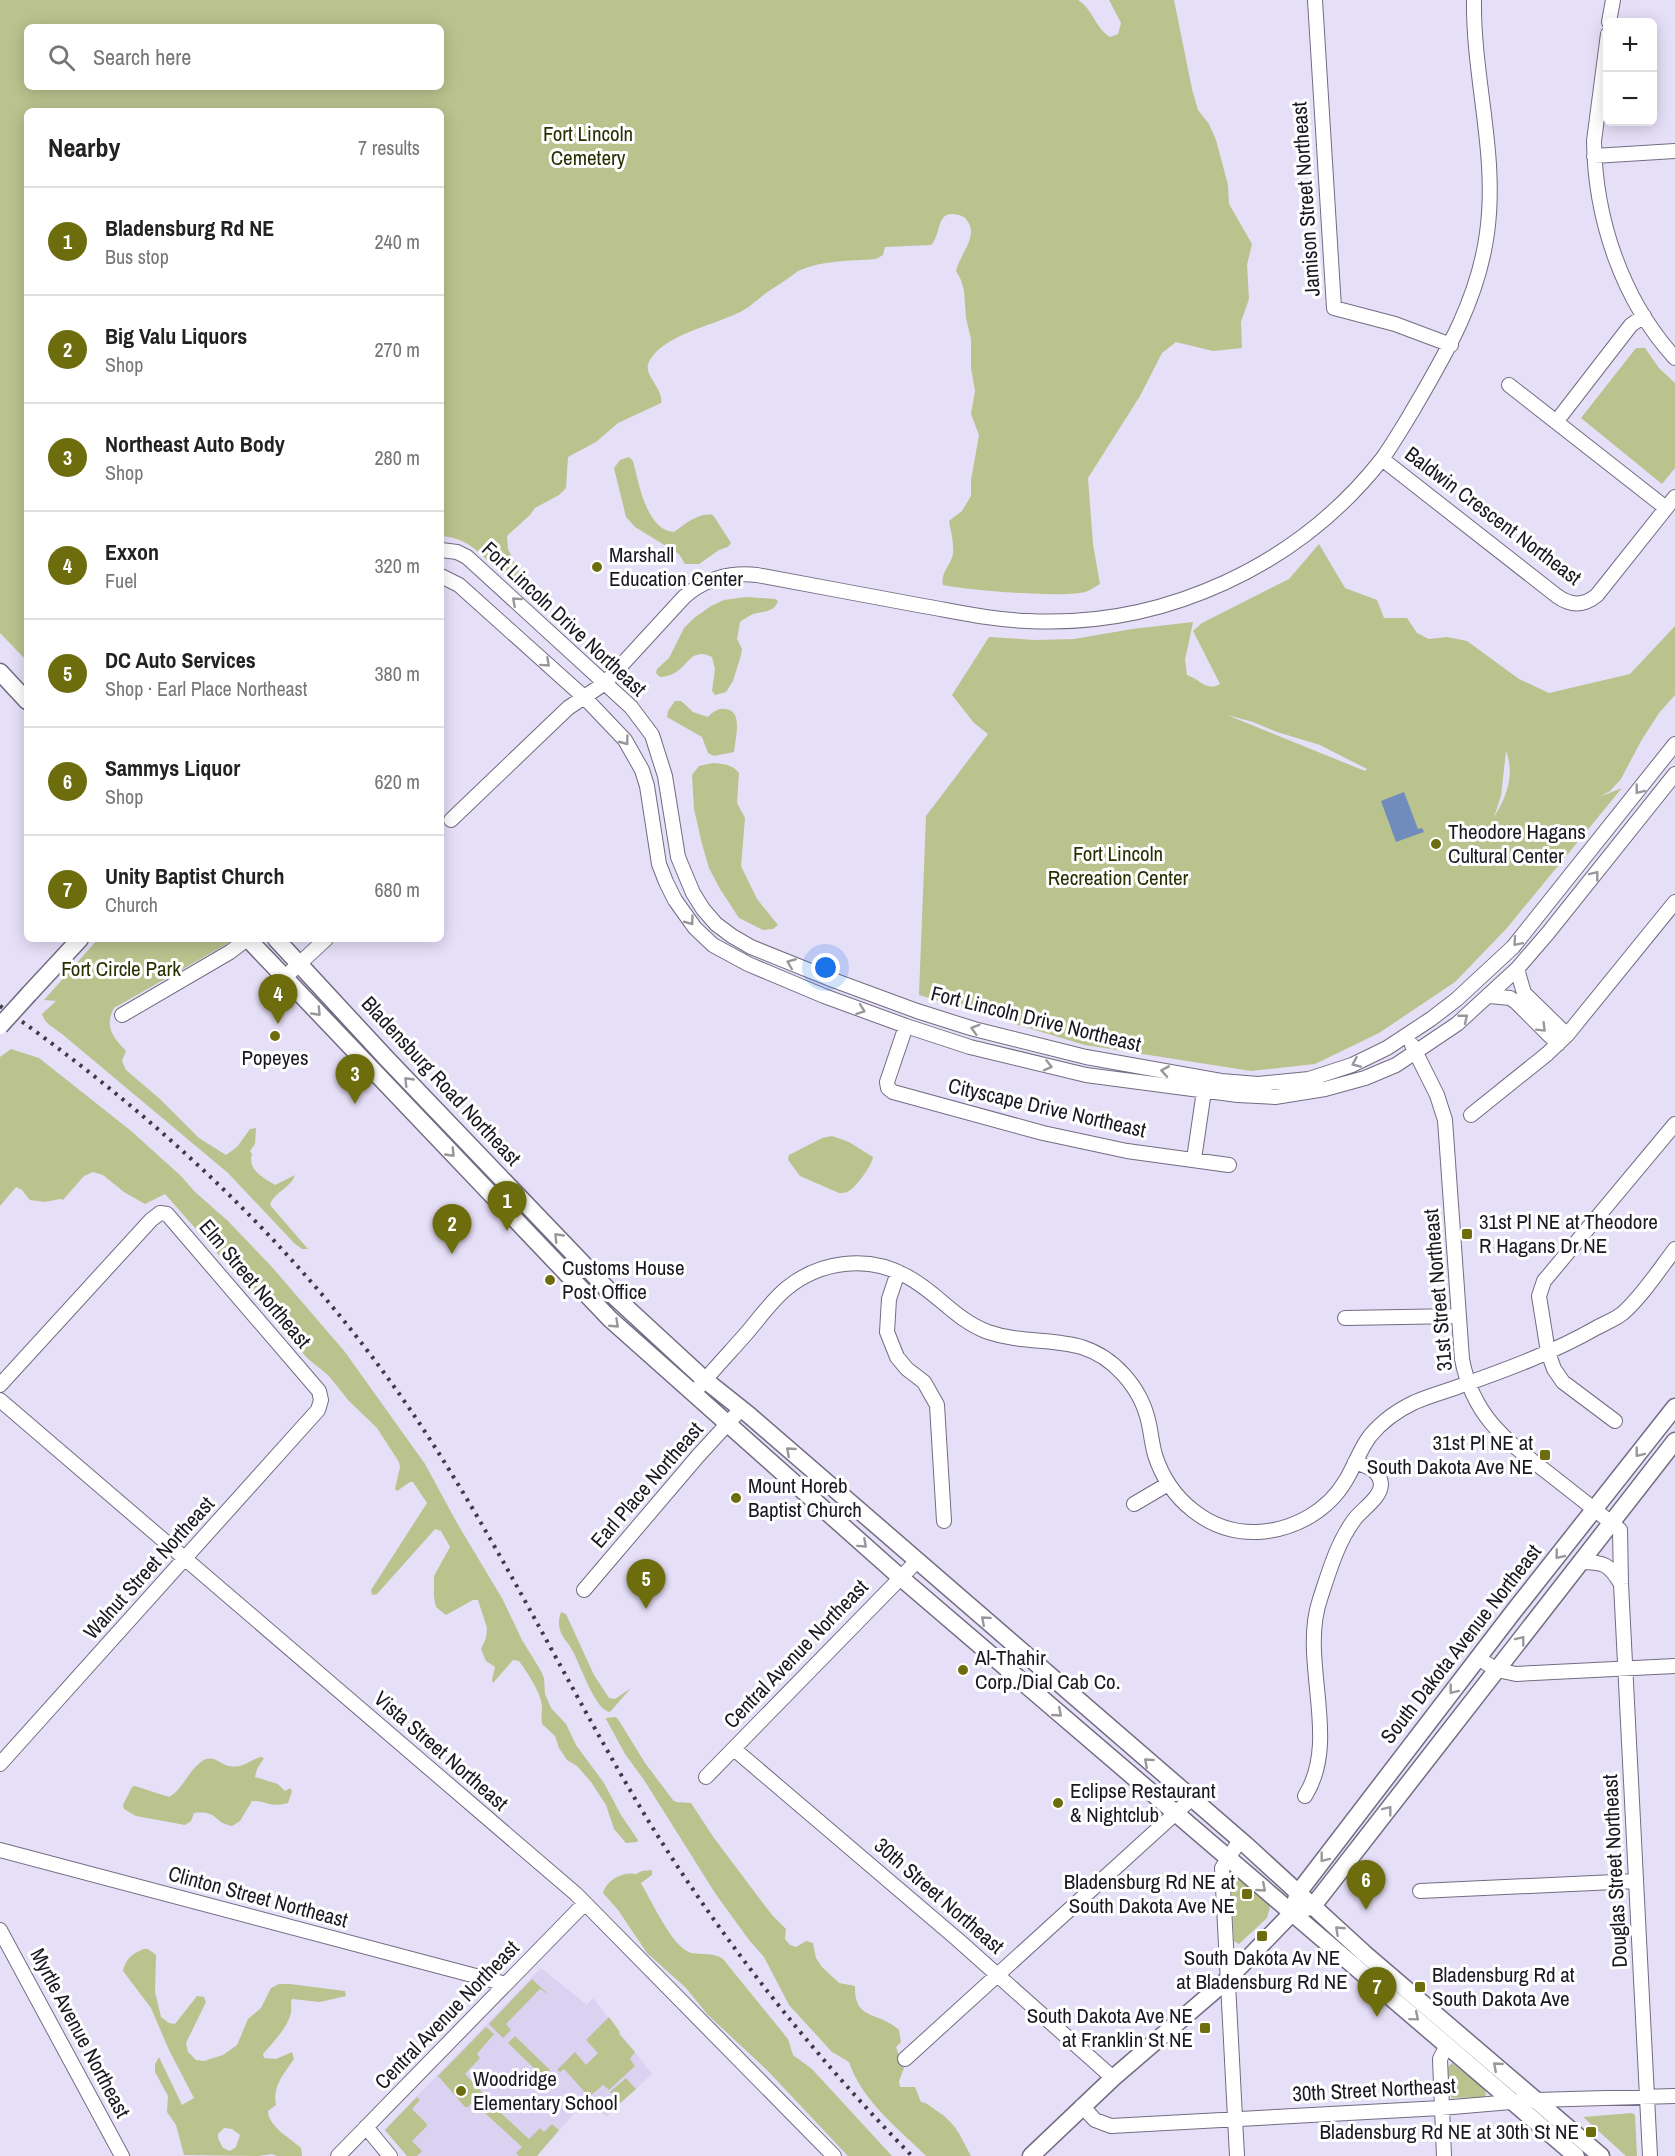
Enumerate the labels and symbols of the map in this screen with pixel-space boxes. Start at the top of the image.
street label: Jamison Street Northeast [1284,100,1327,297]
park label: Fort Lincoln Cemetery [543,119,633,172]
street label: Baldwin Crescent Northeast [1399,440,1588,592]
street label: Fort Lincoln Drive Northeast [476,535,653,703]
place label: Marshall Education Center [609,540,743,593]
marker: Marshall Education Center [590,560,604,574]
one-way arrow [512,597,522,608]
one-way arrow [539,656,550,667]
one-way arrow [617,734,628,745]
one-way arrow [1635,783,1646,794]
place label: Theodore Hagans Cultural Center [1448,817,1586,870]
marker: Theodore Hagans Cultural Center [1429,837,1443,851]
park label: Fort Lincoln Recreation Center [1048,839,1189,892]
one-way arrow [1587,871,1598,882]
one-way arrow [683,915,694,926]
one-way arrow [1513,935,1524,946]
your location [811,953,840,982]
park label: Fort Circle Park [61,954,181,983]
one-way arrow [787,958,797,971]
pin: 4 [258,974,298,1024]
street label: Fort Lincoln Drive Northeast [928,978,1144,1059]
street label: Bladensburg Road Northeast [355,990,528,1172]
one-way arrow [855,1002,866,1015]
one-way arrow [310,1005,321,1016]
one-way arrow [1457,1015,1468,1026]
one-way arrow [1535,1021,1546,1032]
one-way arrow [970,1024,981,1036]
marker: Popeyes [268,1029,282,1043]
place label: Popeyes [241,1043,309,1072]
pin: 3 [336,1054,374,1104]
one-way arrow [1351,1056,1362,1068]
one-way arrow [1043,1058,1053,1071]
one-way arrow [1161,1065,1171,1078]
street label: Cityscape Drive Northeast [945,1071,1149,1144]
one-way arrow [405,1078,416,1089]
one-way arrow [444,1146,455,1157]
pin: 1 [488,1182,526,1231]
pin: 2 [432,1204,472,1254]
place label: 31st Pl NE at Theodore R Hagans Dr NE [1479,1207,1658,1260]
street label: 31st Street Northeast [1416,1208,1459,1372]
street label: Elm Street Northeast [193,1213,318,1354]
marker: 31st Pl NE at Theodore R Hagans Dr NE [1460,1227,1474,1241]
one-way arrow [554,1234,565,1244]
place label: Customs House Post Office [562,1253,685,1306]
marker: Customs House Post Office [543,1273,557,1287]
one-way arrow [608,1317,619,1328]
street label: Earl Place Northeast [584,1415,710,1554]
place label: 31st Pl NE at South Dakota Ave NE [1367,1428,1533,1481]
one-way arrow [1636,1446,1647,1457]
one-way arrow [786,1447,797,1458]
marker: 31st Pl NE at South Dakota Ave NE [1538,1448,1552,1462]
place label: Mount Horeb Baptist Church [748,1471,862,1524]
street label: Walnut Street Northeast [77,1490,221,1645]
marker: Mount Horeb Baptist Church [729,1491,743,1505]
one-way arrow [856,1537,867,1548]
street label: South Dakota Avenue Northeast [1374,1538,1548,1749]
one-way arrow [1555,1549,1566,1560]
pin: 5 [626,1560,666,1609]
street label: Central Avenue Northeast [717,1573,875,1735]
one-way arrow [981,1616,992,1627]
one-way arrow [1513,1635,1524,1646]
place label: Al-Thahir Corp./Dial Cab Co. [974,1643,1120,1696]
marker: Al-Thahir Corp./Dial Cab Co. [956,1663,970,1677]
street label: Vista Street Northeast [368,1684,515,1817]
one-way arrow [1449,1684,1460,1695]
one-way arrow [1051,1706,1062,1717]
one-way arrow [1144,1758,1155,1769]
street label: Douglas Street Northeast [1595,1774,1634,1968]
place label: Eclipse Restaurant & Nightclub [1070,1776,1216,1829]
marker: Eclipse Restaurant & Nightclub [1051,1796,1065,1810]
one-way arrow [1381,1806,1392,1817]
street label: 30th Street Northeast [868,1831,1011,1960]
one-way arrow [1320,1852,1331,1863]
street label: Clinton Street Northeast [165,1859,351,1934]
pin: 6 [1346,1860,1386,1910]
place label: Bladensburg Rd NE at South Dakota Ave NE [1064,1867,1235,1920]
one-way arrow [1255,1880,1266,1891]
marker: Bladensburg Rd NE at South Dakota Ave NE [1240,1887,1254,1901]
one-way arrow [1336,1926,1346,1937]
marker: South Dakota Av NE at Bladensburg Rd NE [1255,1929,1269,1943]
street label: Central Avenue Northeast [368,1934,526,2096]
street label: Myrtle Avenue Northeast [23,1943,138,2123]
place label: South Dakota Av NE at Bladensburg Rd NE [1176,1943,1348,1996]
place label: Bladensburg Rd at South Dakota Ave [1432,1960,1575,2013]
pin: 7 [1358,1968,1396,2017]
marker: Bladensburg Rd at South Dakota Ave [1413,1980,1427,1994]
place label: South Dakota Ave NE at Franklin St NE [1027,2001,1193,2054]
one-way arrow [1408,2010,1419,2021]
marker: South Dakota Ave NE at Franklin St NE [1198,2021,1212,2035]
one-way arrow [1493,2062,1504,2073]
place label: Woodridge Elementary School [473,2064,618,2117]
street label: 30th Street Northeast [1291,2071,1457,2108]
marker: Woodridge Elementary School [454,2084,468,2098]
place label: Bladensburg Rd NE at 30th St NE [1320,2117,1579,2146]
marker: Bladensburg Rd NE at 30th St NE [1584,2125,1598,2139]

